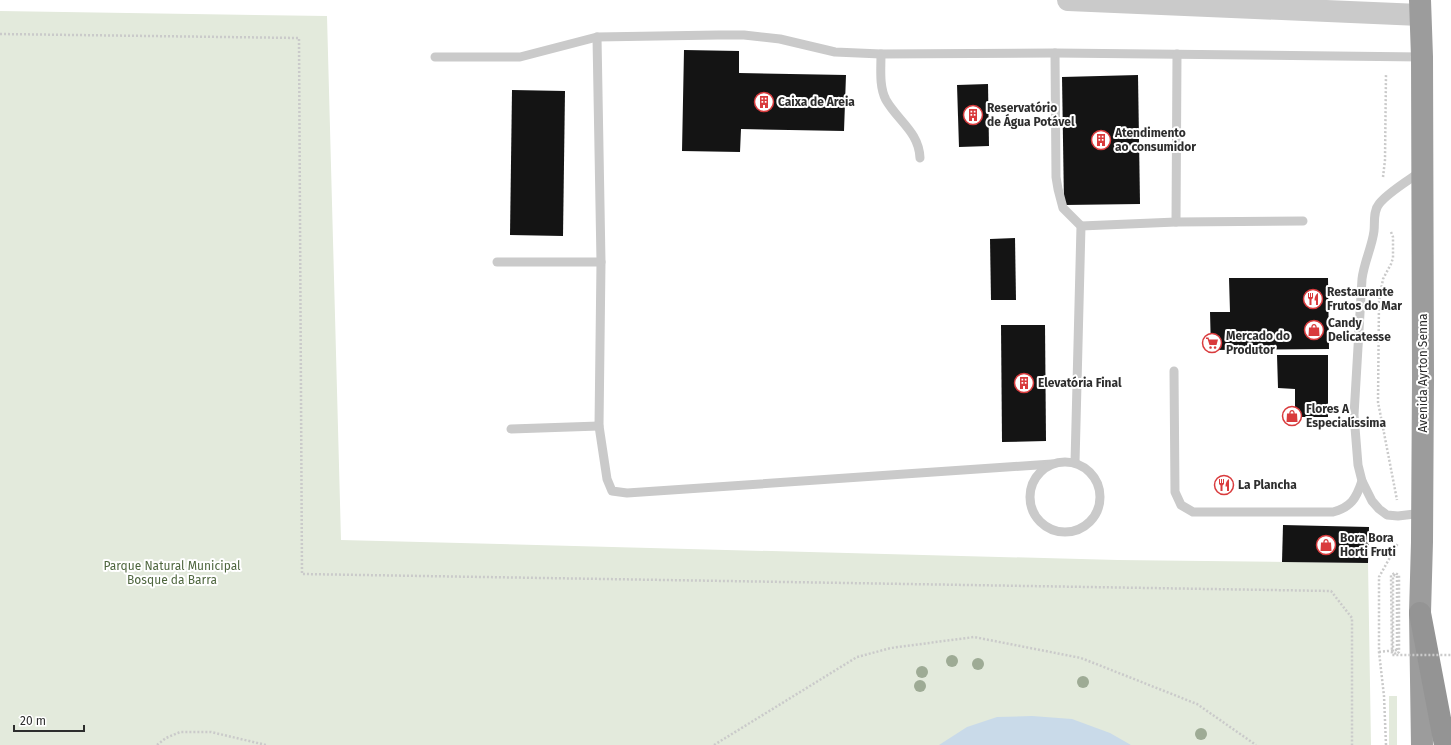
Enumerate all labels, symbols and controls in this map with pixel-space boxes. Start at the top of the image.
building icon: Caixa de Areia [753,91,775,113]
place label: Caixa de Areia [778,95,855,109]
place label: Reservatório de Água Potável [987,101,1075,129]
building icon: Reservatório de Água Potável [962,104,984,126]
place label: Atendimento ao consumidor [1114,126,1196,154]
building icon: Atendimento ao consumidor [1090,129,1112,151]
place label: Restaurante Frutos do Mar [1327,285,1402,313]
restaurant icon: Restaurante Frutos do Mar [1302,288,1324,310]
street label: Avenida Ayrton Senna [1416,313,1430,433]
place label: Candy Delicatesse [1328,316,1391,344]
shop icon: Candy Delicatesse [1303,319,1325,341]
place label: Mercado do Produtor [1226,329,1290,357]
supermarket icon: Mercado do Produtor [1201,332,1223,354]
building icon: Elevatória Final [1013,372,1035,394]
place label: Elevatória Final [1038,376,1122,390]
place label: Flores A Especialíssima [1306,402,1386,430]
shop icon: Flores A Especialíssima [1281,405,1303,427]
restaurant icon: La Plancha [1213,474,1235,496]
place label: La Plancha [1238,478,1297,492]
place label: Bora Bora Horti Fruti [1340,531,1396,559]
shop icon: Bora Bora Horti Fruti [1315,534,1337,556]
park label: Parque Natural Municipal Bosque da Barra [103,559,241,587]
scale bar [14,707,84,733]
text: 20 m [20,714,46,728]

